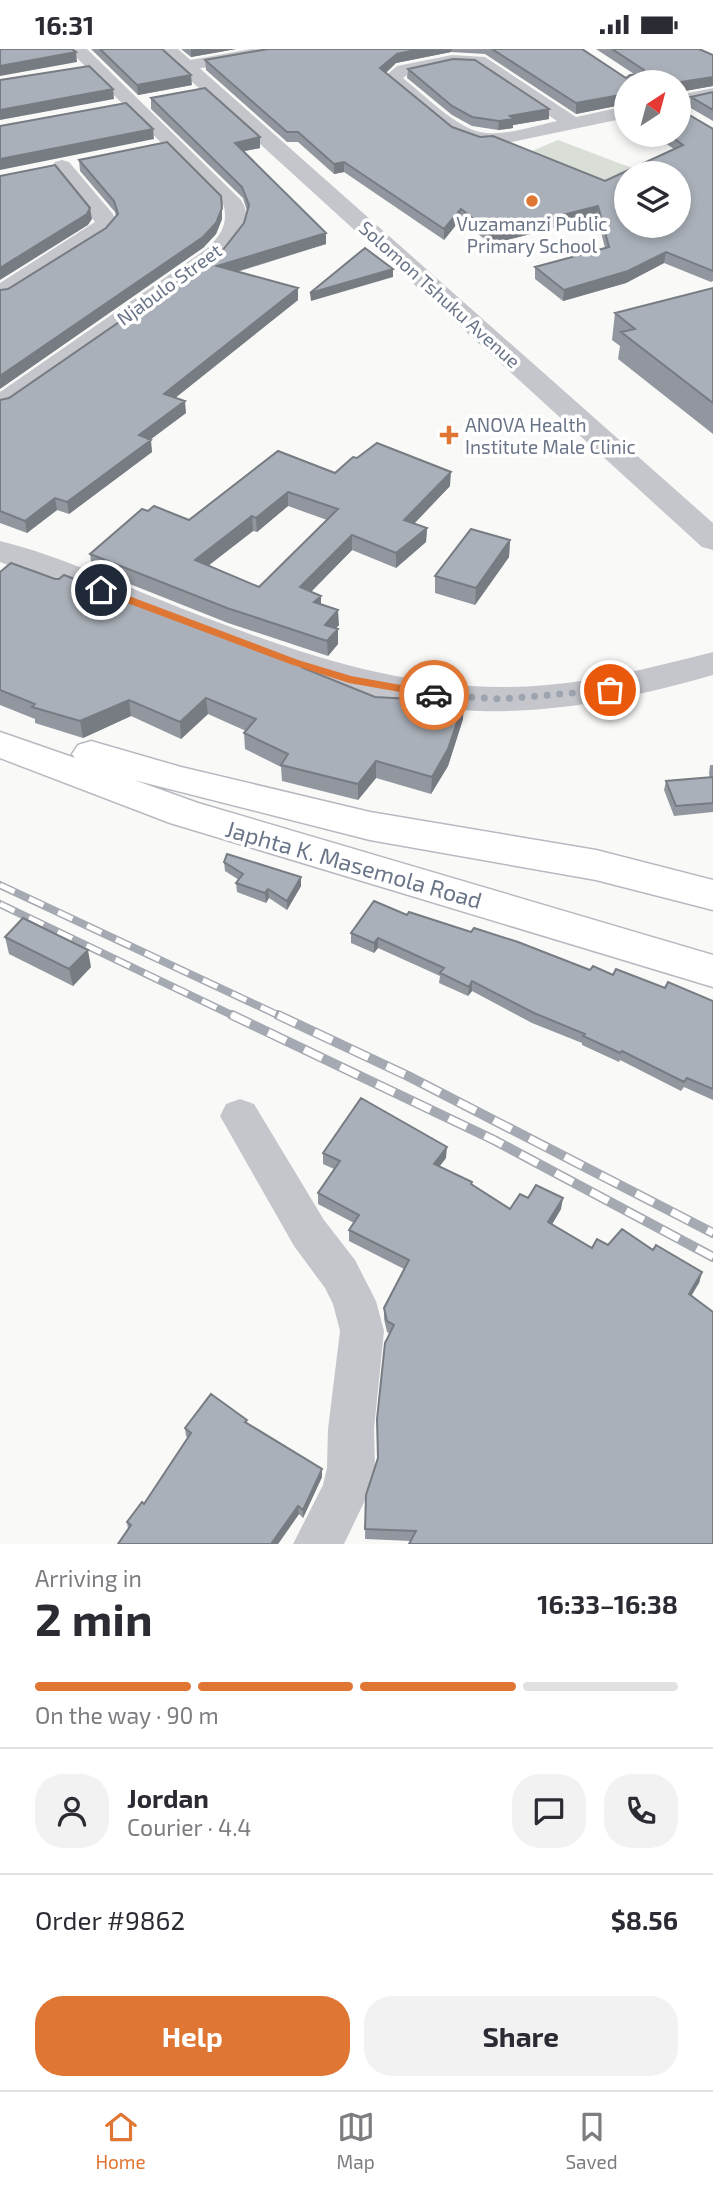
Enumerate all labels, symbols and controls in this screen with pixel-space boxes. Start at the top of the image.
text: 16:31 [35,9,94,40]
north arrow [614,70,691,147]
map controls [614,70,691,238]
button: layers [614,161,691,238]
marker: Vuzamanzi Public Primary School [524,193,540,209]
place label: Vuzamanzi Public Primary School [456,212,608,257]
street label: Solomon Tshuku Avenue [355,216,525,372]
street label: Njabulo Street [112,238,226,330]
place label: ANOVA Health Institute Male Clinic [465,413,636,458]
marker: ANOVA Health Institute Male Clinic [439,425,459,445]
pin [71,560,131,620]
icon: home [82,571,120,609]
courier [399,660,469,730]
pin [580,660,640,720]
icon: bag [591,671,629,709]
icon: car [415,676,453,714]
street label: Japhta K. Masemola Road [223,814,485,914]
text: Arriving in [35,1564,142,1592]
text: 16:33–16:38 [537,1588,678,1619]
text: 2 min [35,1590,153,1645]
text: On the way · 90 m [35,1701,219,1729]
button: person [35,1774,109,1848]
button: chat [512,1774,586,1848]
button: phone [604,1774,678,1848]
text: Jordan [127,1782,209,1813]
text: Courier · 4.4 [127,1813,251,1841]
text: Order #9862 [35,1904,185,1935]
text: $8.56 [611,1904,678,1935]
button: Help [35,1996,350,2076]
button: Share [364,1996,678,2076]
tab: Home [95,2108,146,2173]
tab: Map [337,2108,375,2173]
tab: Saved [565,2108,618,2173]

